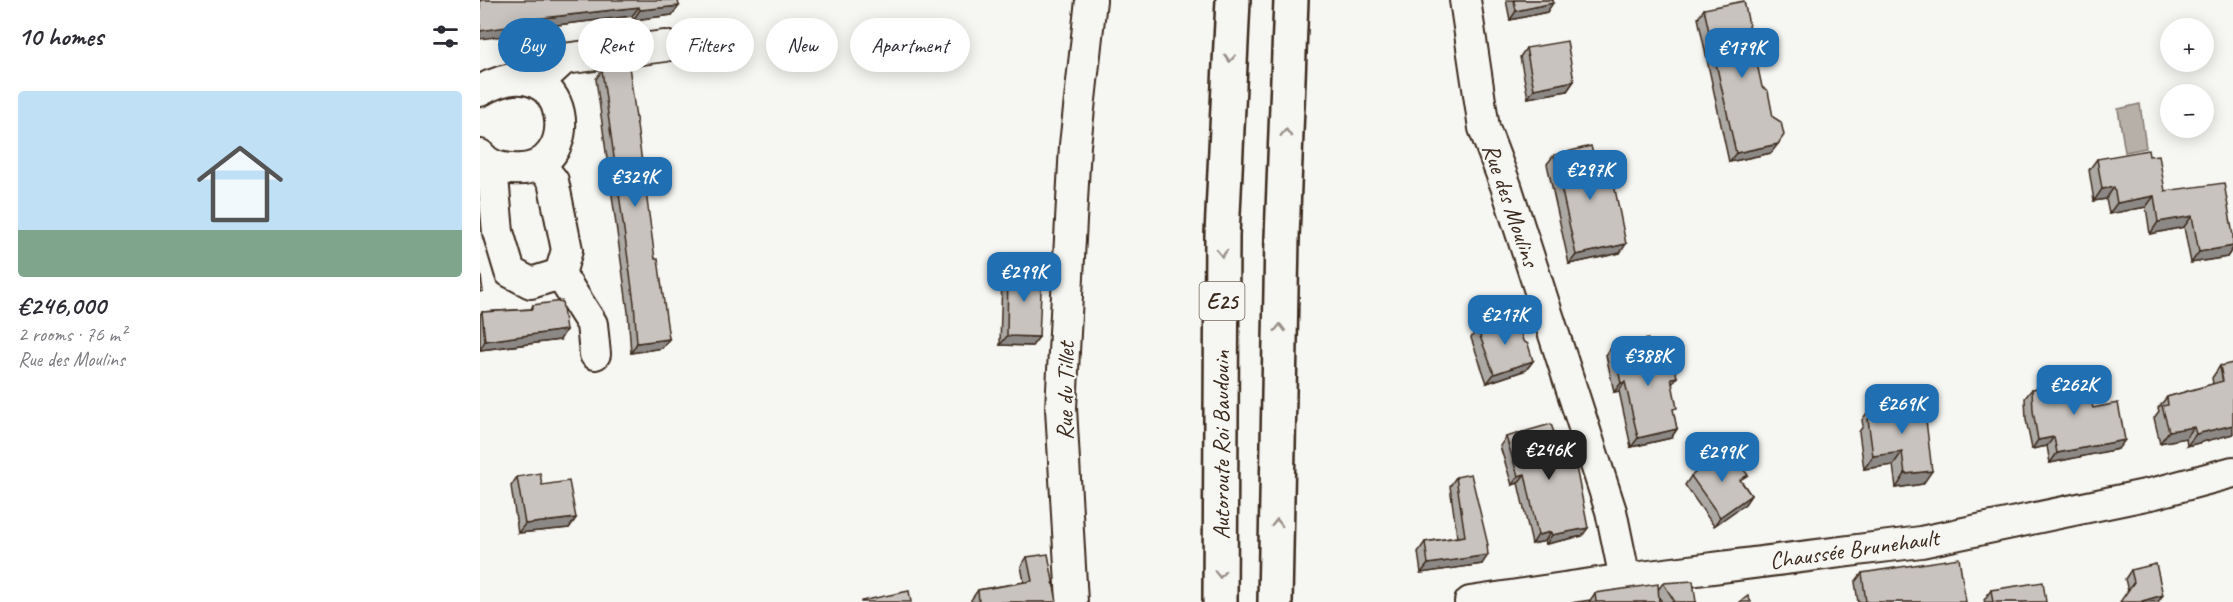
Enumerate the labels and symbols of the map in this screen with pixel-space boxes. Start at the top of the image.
pin: €179K [1700,28,1784,79]
one-way arrow [1223,54,1236,63]
one-way arrow [1280,128,1293,137]
street label: Rue des Moulins [1476,140,1547,272]
pin: €297K [1548,150,1632,201]
pin: €329K [593,157,677,208]
one-way arrow [1216,249,1228,258]
pin: €299K [982,252,1066,303]
road number: E25 [1200,282,1244,320]
pin: €217K [1463,295,1547,346]
one-way arrow [1274,323,1287,332]
pin: €388K [1606,336,1690,387]
street label: Rue du Tillet [1049,340,1081,440]
street label: Autoroute Roi Baudouin [1206,350,1236,539]
pin: €262K [2032,365,2116,416]
pin: €269K [1860,384,1944,435]
pin: €246K [1507,430,1591,481]
pin: €299K [1680,432,1764,483]
one-way arrow [1270,518,1283,527]
street label: Chaussée Brunehault [1767,522,1943,576]
one-way arrow [1214,570,1226,579]

